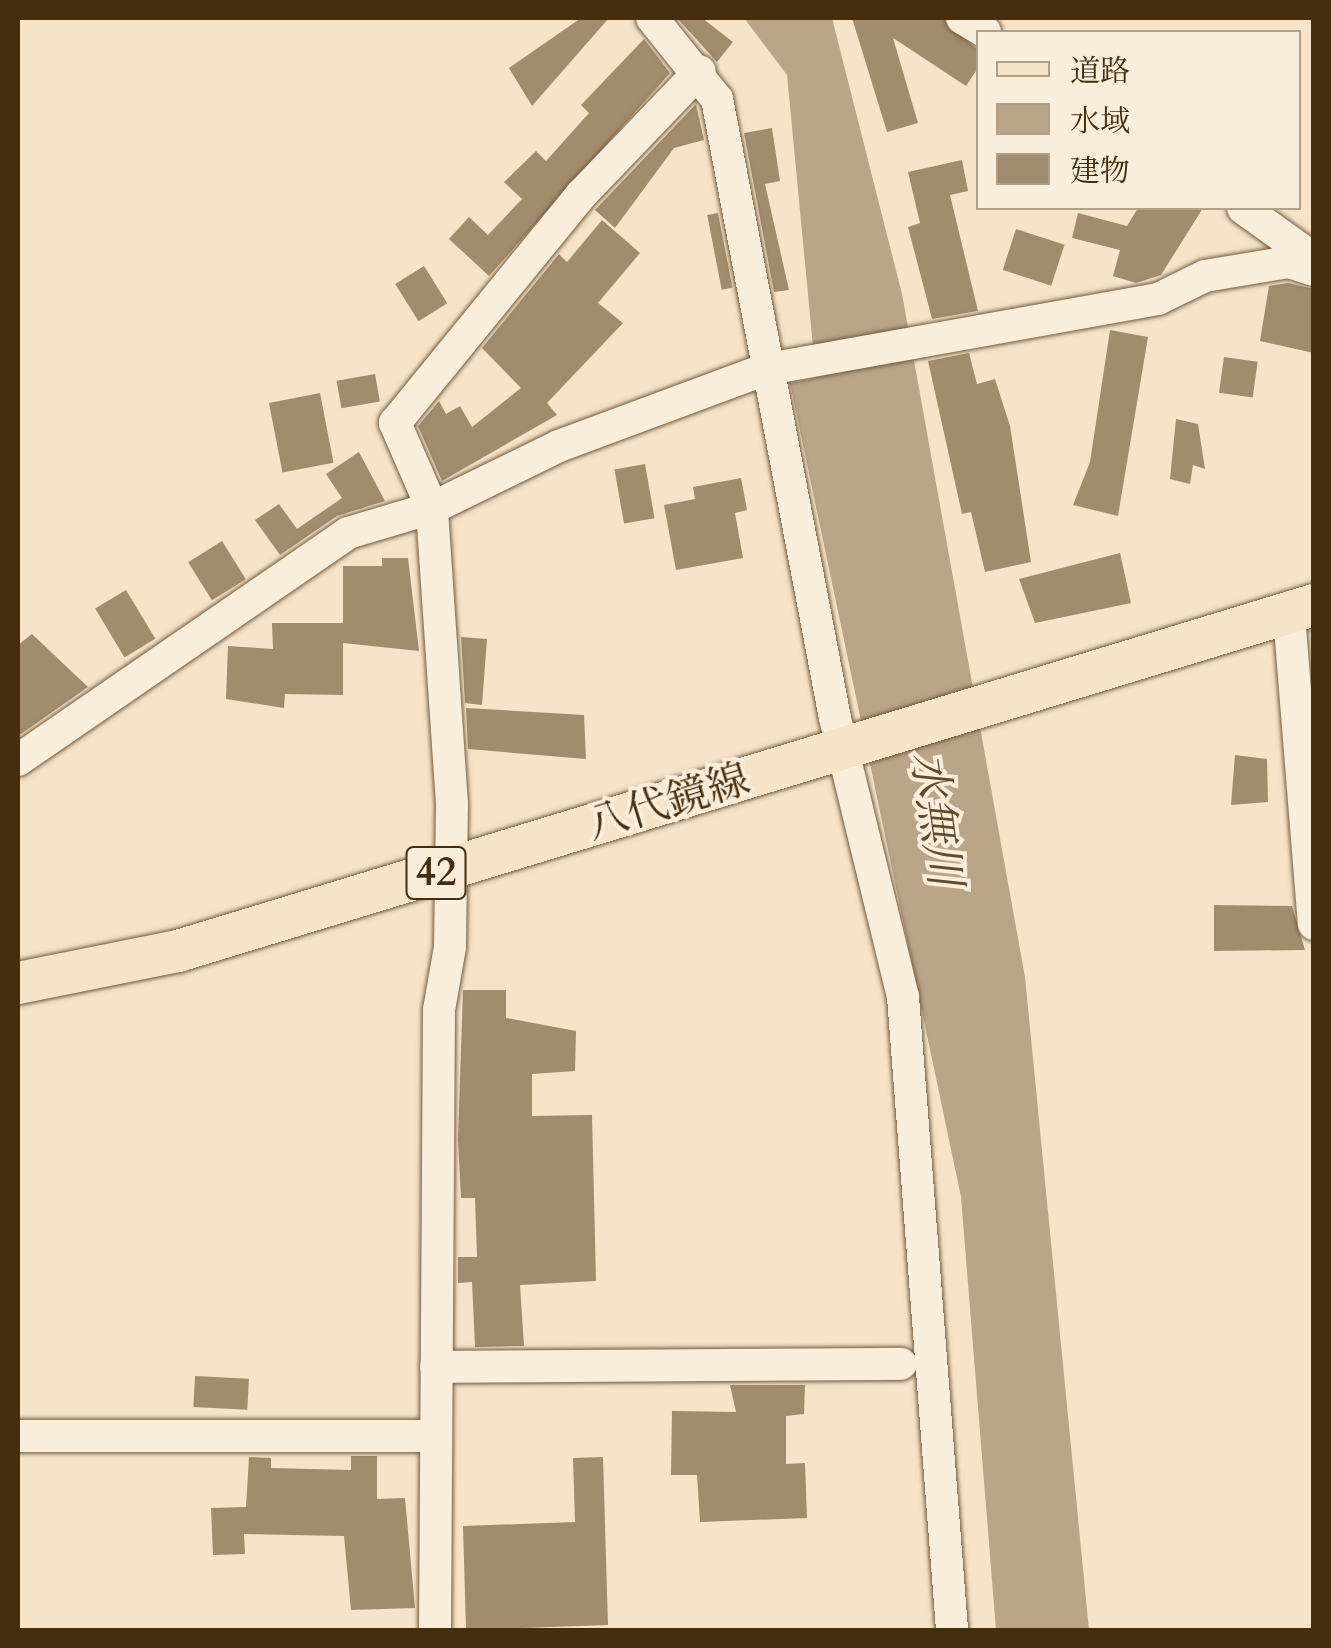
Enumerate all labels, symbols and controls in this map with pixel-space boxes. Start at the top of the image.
legend [976,30,1301,210]
text: 道路 [1070,51,1130,92]
text: 水域 [1070,101,1130,142]
text: 建物 [1070,151,1130,192]
water label: 水無川 [900,748,972,890]
street label: 八代鏡線 [580,754,756,852]
road number: 42 [404,838,468,908]

